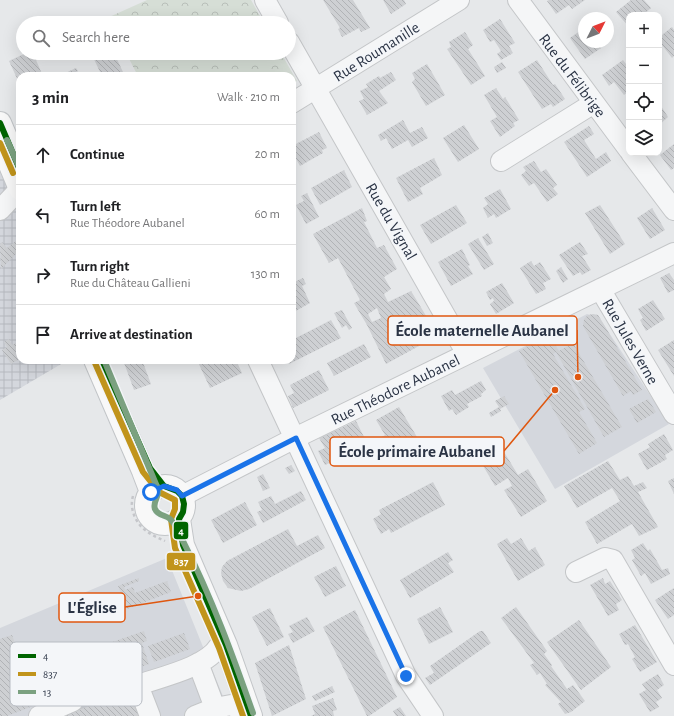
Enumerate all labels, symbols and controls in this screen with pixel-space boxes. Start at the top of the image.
north arrow [578,12,614,48]
map controls [626,12,662,156]
button: + [626,12,662,48]
search box [16,16,296,60]
street label: Rue Roumanille [331,19,422,85]
icon: search [30,27,52,49]
text: Search here [62,30,130,45]
street label: Rue du Félibrige [536,31,609,120]
button: − [626,48,662,84]
button: locate [626,84,662,120]
text: 3 min [32,89,69,106]
text: Walk · 210 m [217,91,280,104]
button: layers [626,120,662,156]
icon: ahead [32,144,54,166]
text: Continue [70,147,125,162]
text: 20 m [255,148,280,161]
street label: Rue du Vignal [363,180,420,263]
text: Turn left [70,199,121,214]
icon: left [32,204,54,226]
text: 60 m [254,208,280,221]
text: Rue Théodore Aubanel [70,217,185,230]
text: Turn right [70,259,129,274]
icon: right [32,264,54,286]
text: 130 m [251,268,280,281]
text: Rue du Château Gallieni [70,277,191,290]
street label: Rue Jules Verne [599,296,661,387]
callout: École maternelle Aubanel [388,316,577,345]
text: École maternelle Aubanel [395,320,569,339]
icon: arrive [32,324,54,346]
text: Arrive at destination [70,327,193,342]
street label: Rue Théodore Aubanel [328,352,462,428]
callout: École primaire Aubanel [330,437,504,466]
text: École primaire Aubanel [338,441,496,460]
route start [142,483,160,501]
line badge: 4 [173,521,189,540]
text: 4 [178,526,184,537]
line badge: 837 [166,552,196,571]
text: 837 [174,556,189,567]
callout: L'Église [59,593,125,622]
text: L'Église [67,597,117,616]
legend [10,642,142,706]
text: 4 [43,651,48,662]
route end [397,667,415,685]
text: 837 [43,669,58,680]
text: 13 [43,687,52,698]

